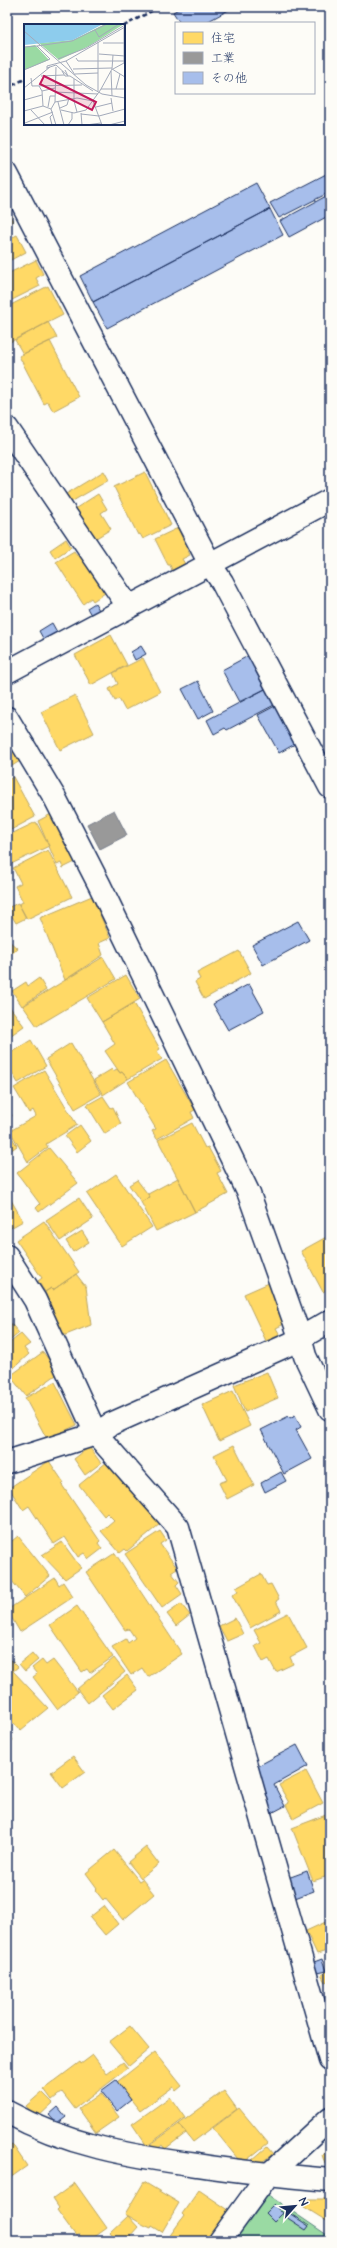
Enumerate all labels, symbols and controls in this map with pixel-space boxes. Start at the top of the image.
legend [175,22,315,94]
inset map [24,24,125,125]
text: 住宅 [211,30,235,47]
text: 工業 [211,50,235,67]
text: その他 [211,70,247,87]
north arrow [275,2186,315,2226]
text: N [295,2195,312,2208]

